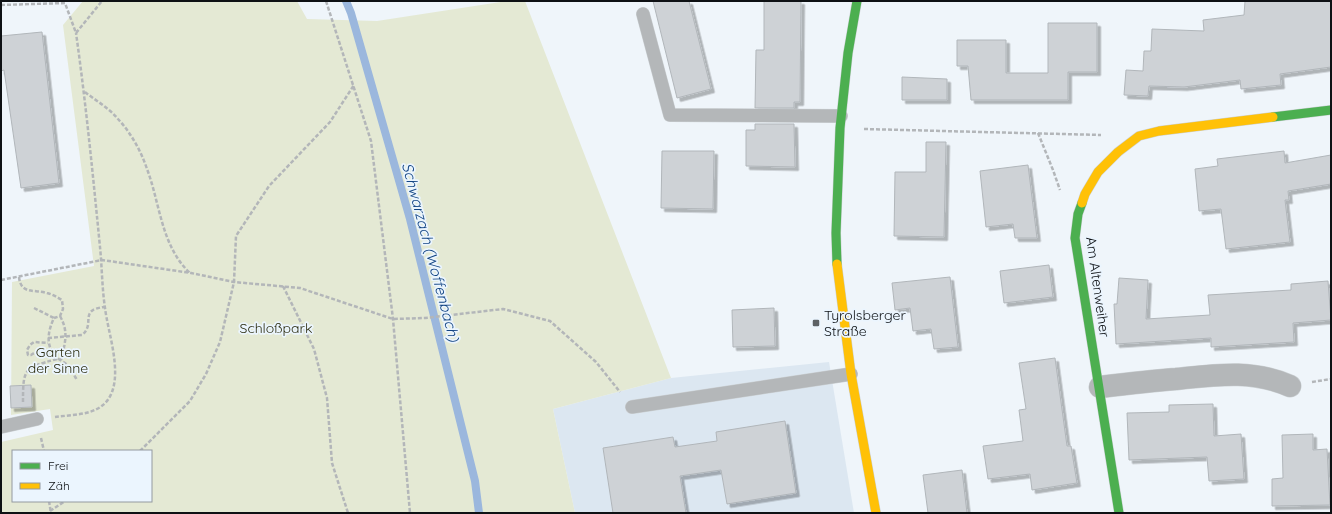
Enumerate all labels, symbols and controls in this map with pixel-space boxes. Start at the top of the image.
water label: Schwarzach (Woffenbach) [398,160,464,345]
street label: Am Altenweiher [1082,236,1114,339]
place label: Tyrolsberger Straße [824,306,906,340]
marker: Tyrolsberger Straße [811,318,821,328]
park label: Schloßpark [240,319,312,337]
park label: Garten der Sinne [28,343,88,377]
legend [12,450,152,502]
text: Frei [48,458,68,473]
text: Zäh [48,478,70,493]

